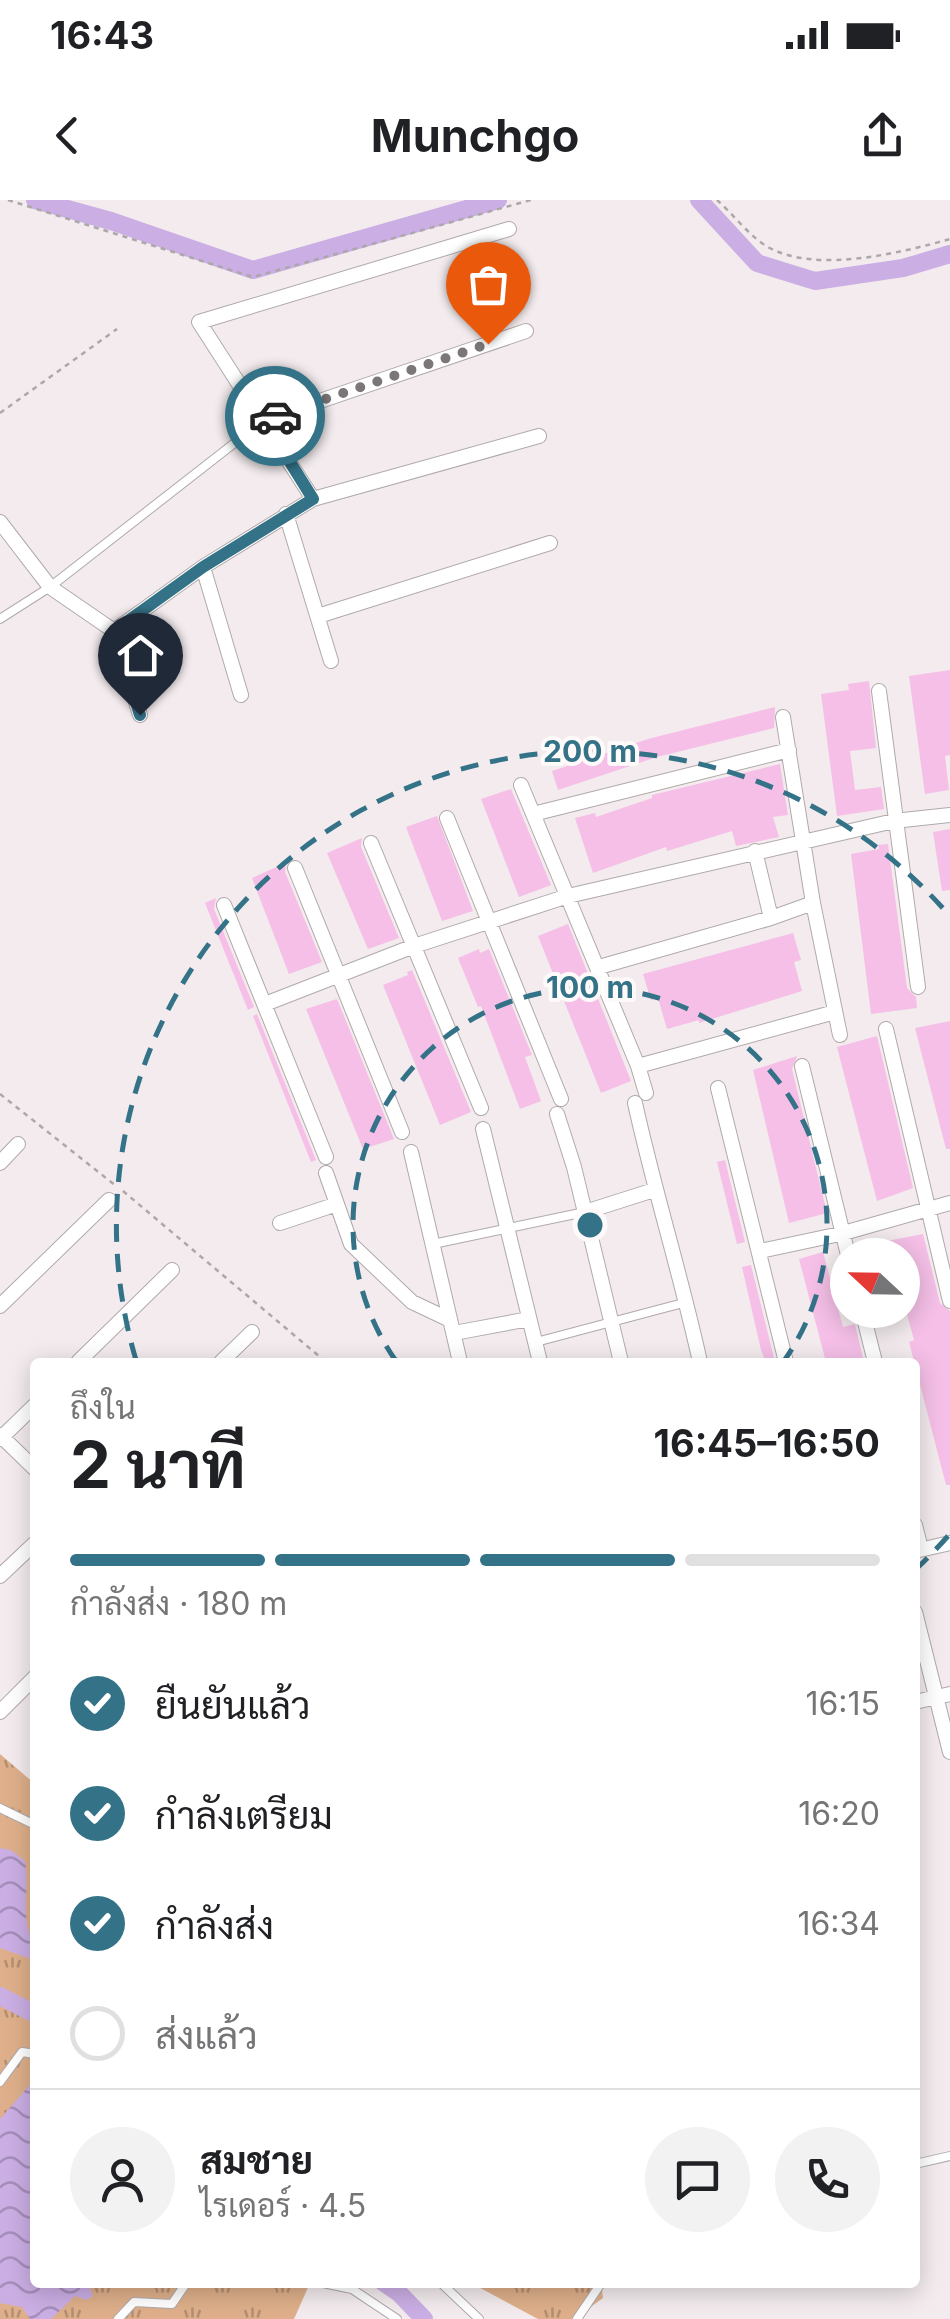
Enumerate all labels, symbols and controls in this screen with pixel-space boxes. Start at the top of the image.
text: 16:43 [50,12,154,58]
icon: back [40,108,95,163]
text: Munchgo [371,108,579,163]
icon: share [855,108,910,163]
pin [446,242,531,345]
icon: bag [461,257,516,312]
courier [225,366,325,466]
icon: car [248,389,303,444]
pin [98,613,183,716]
icon: home [113,628,168,683]
text: 200 m [543,733,637,769]
text: 100 m [546,969,634,1005]
centre of rings [572,1207,608,1243]
north arrow [830,1238,920,1328]
map controls [830,1238,920,1328]
text: ถึงใน [70,1388,136,1427]
text: 16:45–16:50 [654,1420,880,1466]
text: 2 นาที [70,1425,246,1504]
text: กำลังส่ง · 180 m [70,1584,287,1623]
icon: check [70,1676,125,1731]
text: ยืนยันแล้ว [155,1682,310,1728]
text: 16:15 [805,1684,880,1723]
icon: check [70,1786,125,1841]
text: กำลังเตรียม [155,1792,333,1838]
text: 16:20 [798,1794,880,1833]
icon: check [70,1896,125,1951]
text: กำลังส่ง [155,1902,274,1948]
text: 16:34 [797,1904,880,1943]
text: ส่งแล้ว [155,2012,258,2058]
button: person [70,2127,175,2232]
button: chat [645,2127,750,2232]
button: phone [775,2127,880,2232]
text: สมชาย [200,2137,313,2183]
text: ไรเดอร์ · 4.5 [200,2186,366,2225]

